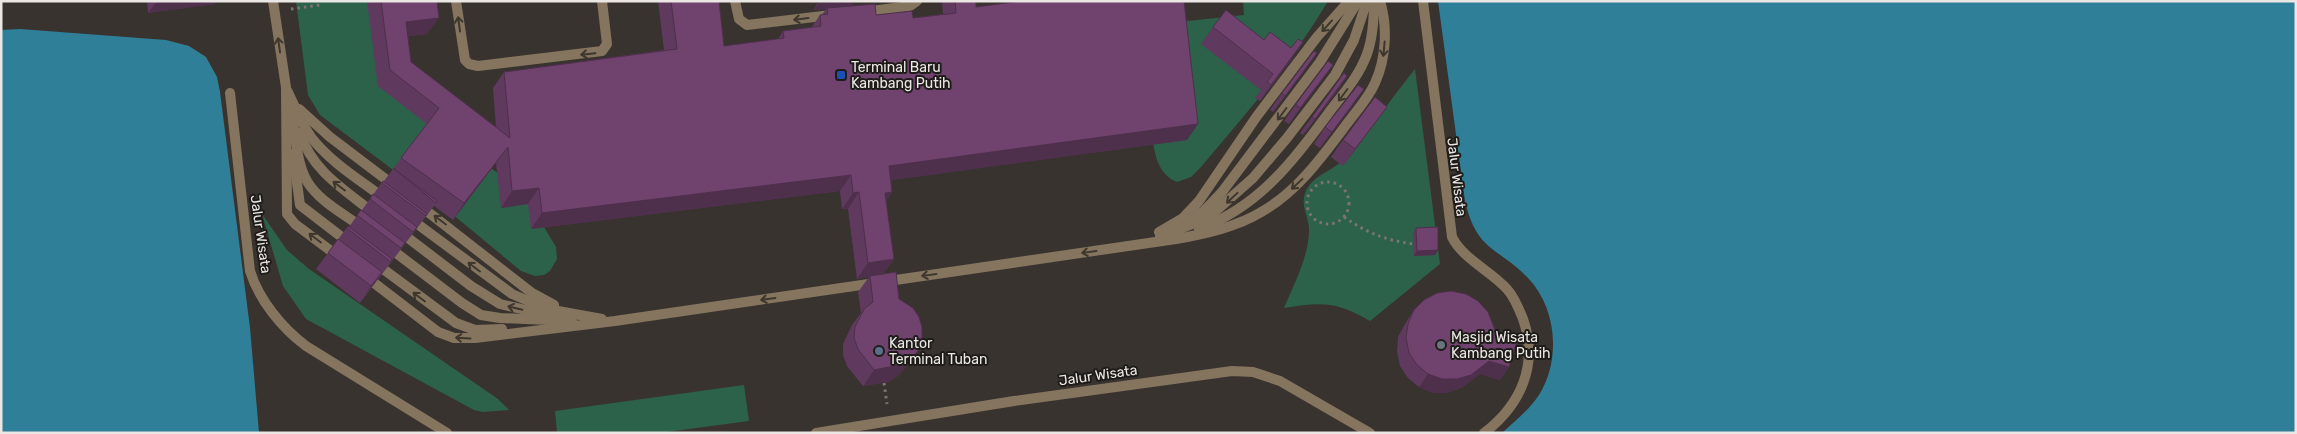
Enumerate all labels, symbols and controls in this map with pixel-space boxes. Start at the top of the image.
one-way arrow [794,14,810,24]
one-way arrow [454,16,464,32]
one-way arrow [1321,20,1333,33]
one-way arrow [274,37,284,53]
one-way arrow [1379,41,1388,57]
one-way arrow [580,49,596,59]
place label: Terminal Baru Kambang Putih [851,59,951,92]
marker: Terminal Baru Kambang Putih [835,69,847,81]
one-way arrow [1337,88,1348,101]
one-way arrow [1276,107,1287,120]
street label: Jalur Wisata [1443,137,1470,217]
one-way arrow [1291,178,1304,190]
one-way arrow [333,181,346,192]
one-way arrow [1226,192,1238,204]
street label: Jalur Wisata [247,194,274,274]
one-way arrow [434,215,447,226]
one-way arrow [309,233,322,244]
one-way arrow [1082,247,1098,257]
one-way arrow [468,262,481,273]
one-way arrow [921,271,937,281]
one-way arrow [413,291,426,302]
one-way arrow [760,294,776,304]
one-way arrow [508,303,524,312]
place label: Masjid Wisata Kambang Putih [1451,329,1551,362]
one-way arrow [455,333,471,342]
place label: Kantor Terminal Tuban [889,335,987,368]
marker: Masjid Wisata Kambang Putih [1435,339,1447,351]
marker: Kantor Terminal Tuban [873,345,885,357]
street label: Jalur Wisata [1058,362,1138,389]

